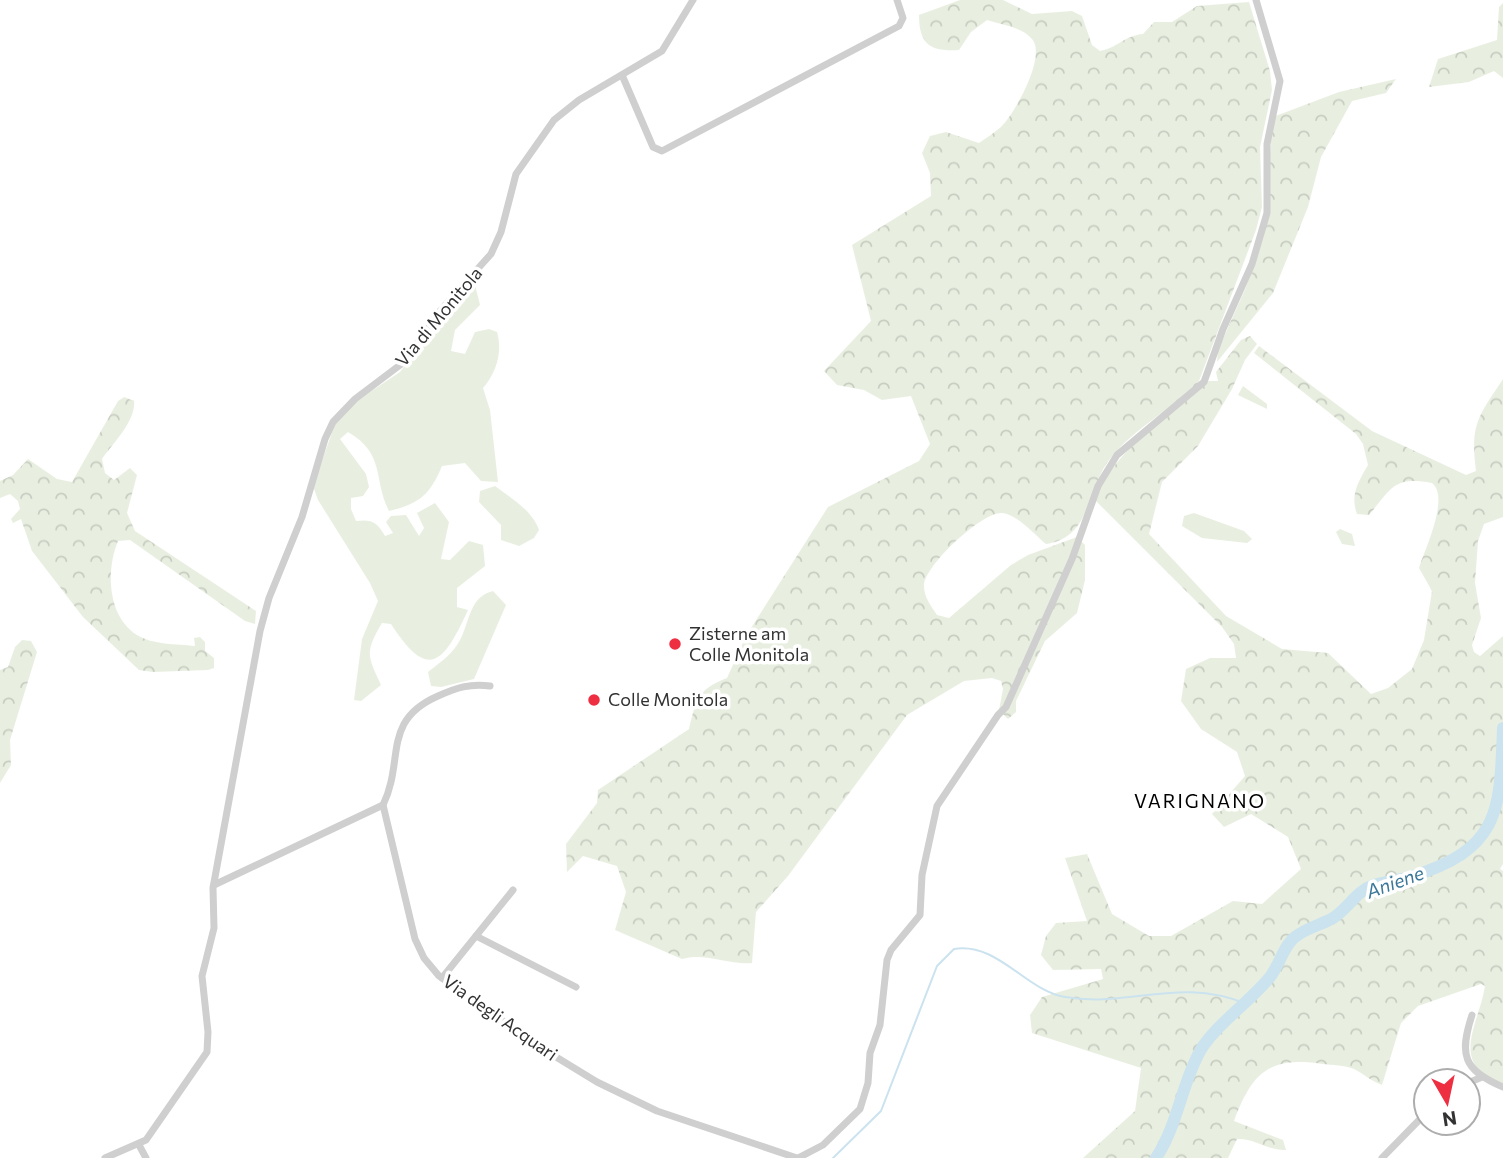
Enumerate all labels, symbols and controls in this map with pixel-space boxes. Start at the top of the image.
street label: Via di Monitola [390,262,486,371]
place label: Zisterne am Colle Monitola [689,622,809,665]
marker: Zisterne am Colle Monitola [667,636,683,652]
place label: Colle Monitola [608,688,728,710]
marker: Colle Monitola [586,692,602,708]
district label: VARIGNANO [1134,789,1266,812]
water label: Aniene [1362,860,1427,903]
street label: Via degli Acquari [439,969,562,1065]
north arrow [1412,1067,1482,1137]
text: N [1441,1107,1459,1132]

